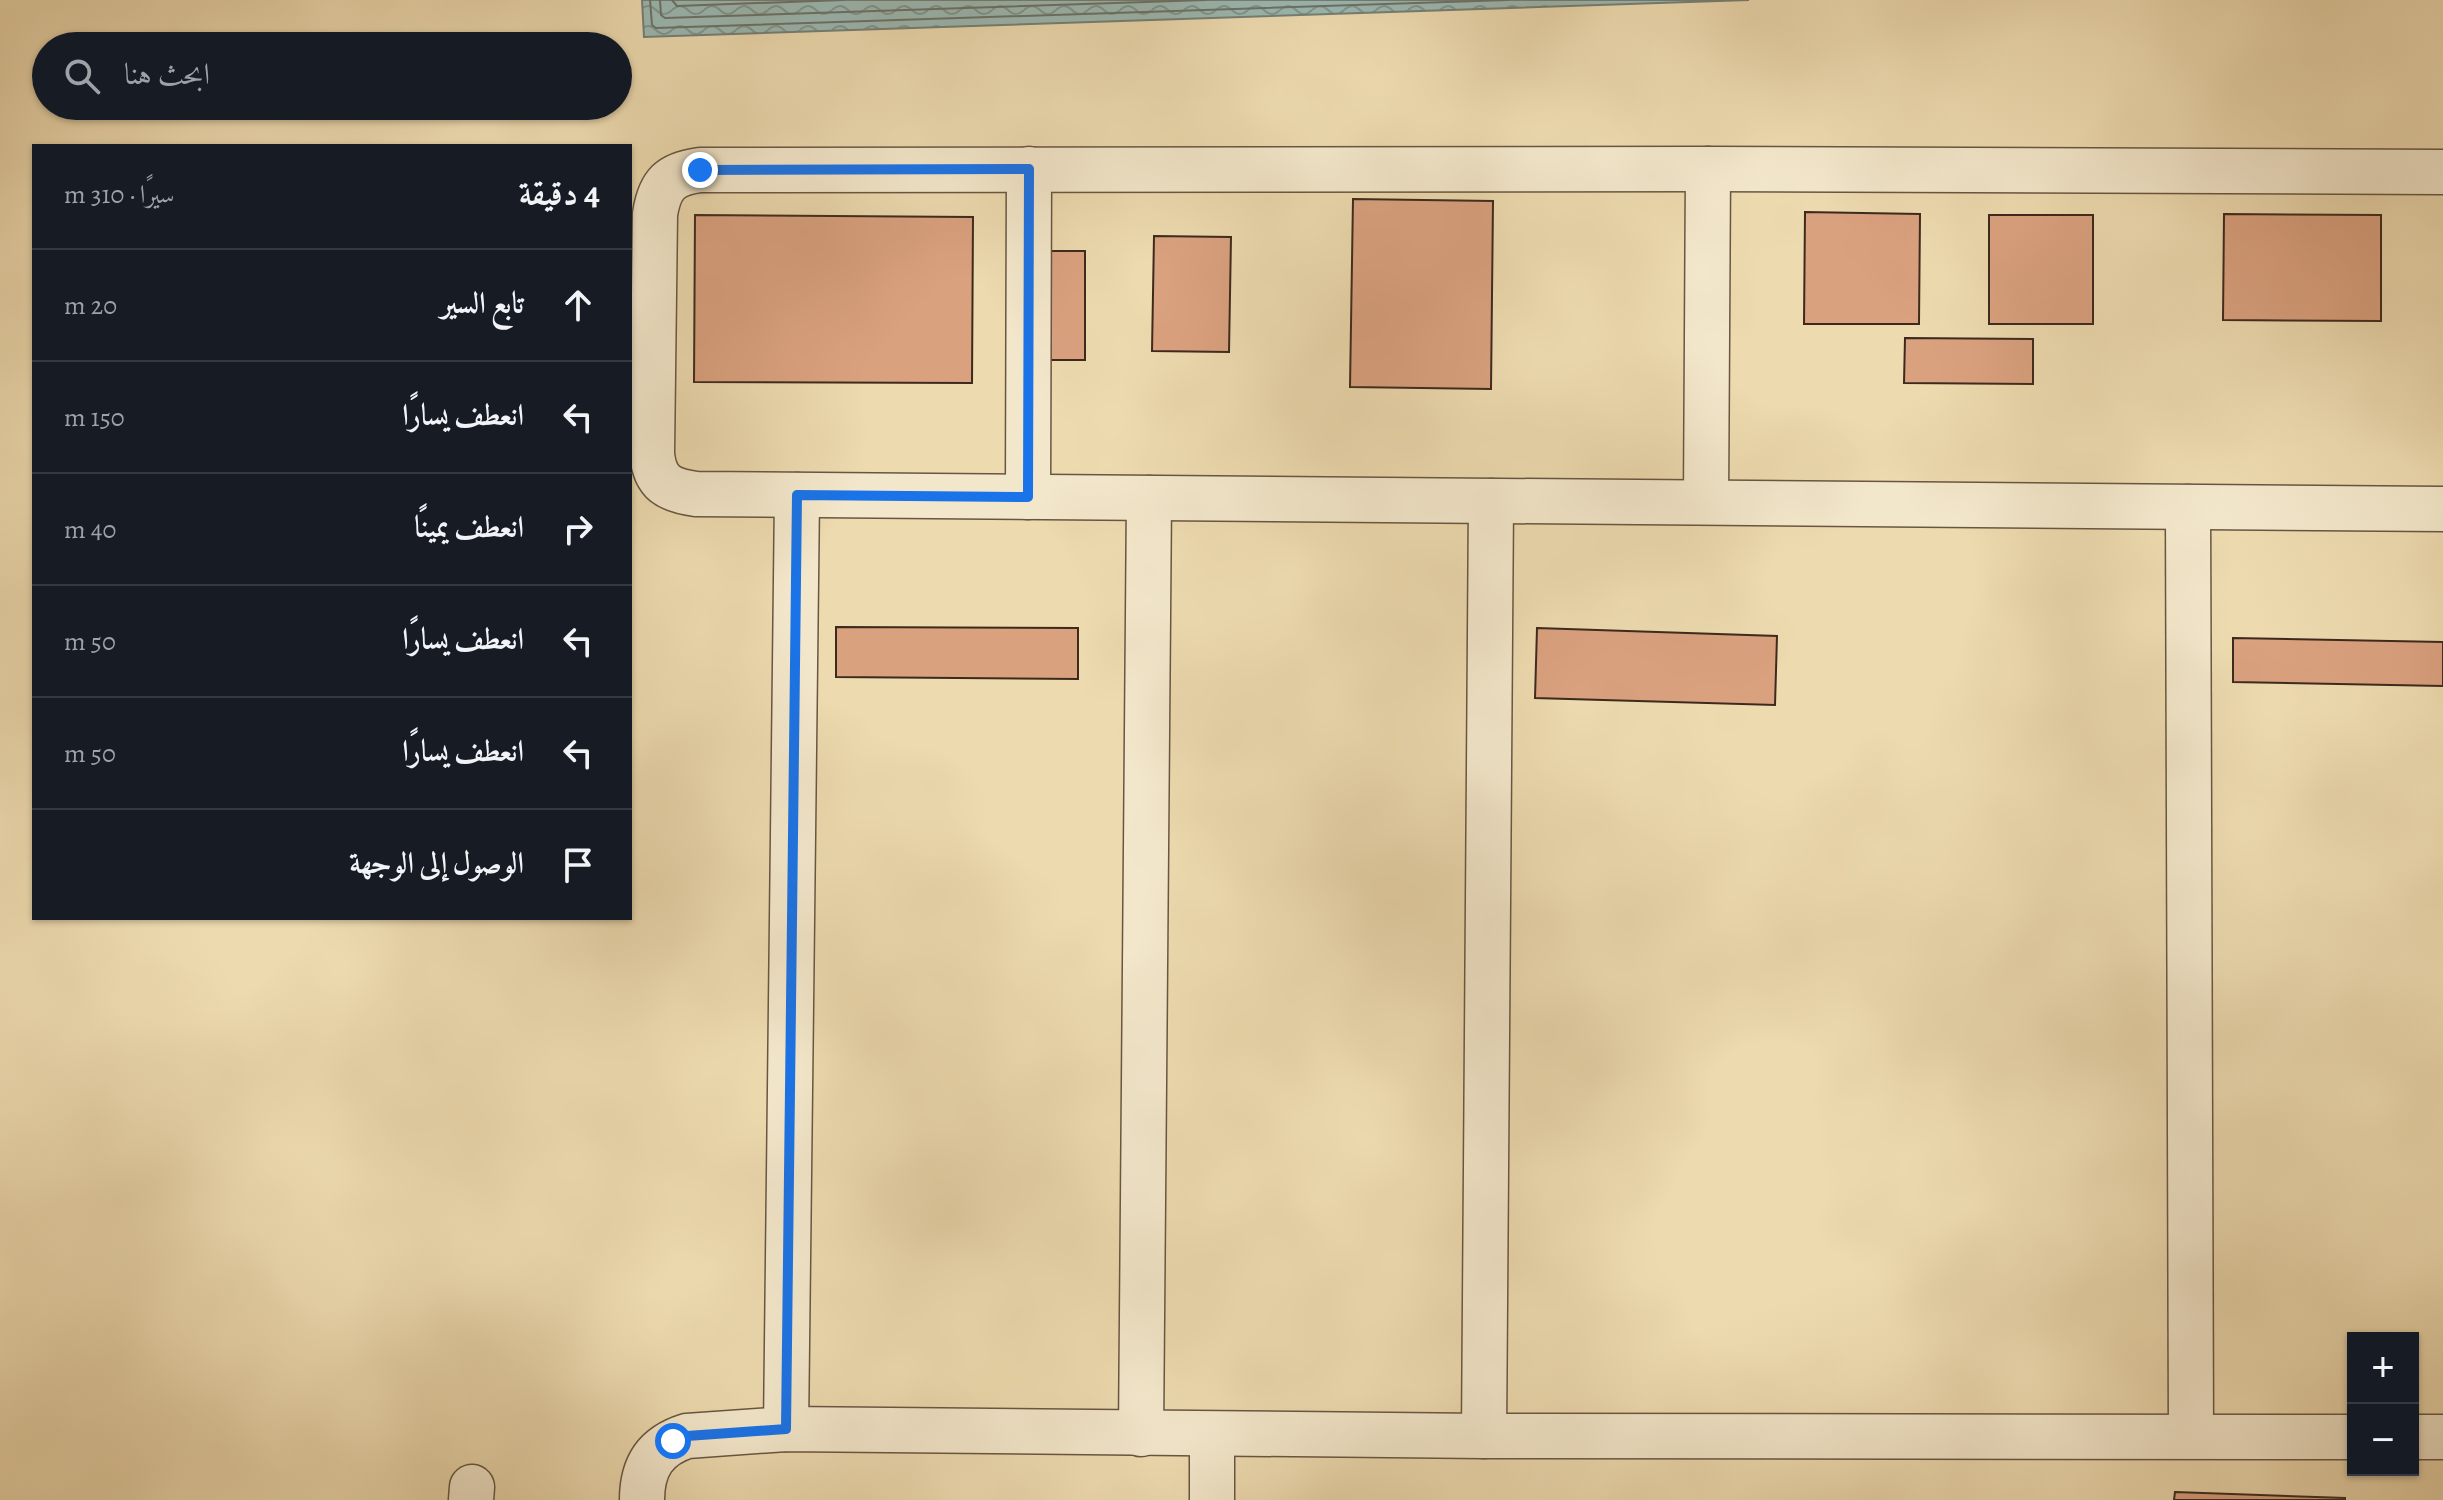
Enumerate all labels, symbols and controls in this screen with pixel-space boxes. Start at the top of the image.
search box [32,32,632,120]
icon: search [60,54,104,98]
text: ابحث هنا [124,54,210,94]
route end [682,152,718,188]
text: 4 دقيقة [519,169,600,216]
text: سيرًا · 310 m [64,177,175,212]
text: تابع السير [440,283,524,323]
icon: ahead [556,283,600,327]
text: 20 m [64,288,117,323]
text: انعطف يسارًا [402,395,524,435]
icon: left [556,395,600,439]
text: 150 m [64,400,125,435]
text: انعطف يمينًا [414,507,524,547]
icon: right [556,507,600,551]
text: 40 m [64,512,116,547]
text: انعطف يسارًا [402,619,524,659]
icon: left [556,619,600,663]
text: 50 m [64,624,116,659]
text: انعطف يسارًا [402,731,524,771]
icon: left [556,731,600,775]
text: 50 m [64,736,116,771]
text: الوصول إلى الوجهة [349,843,524,883]
icon: arrive [556,843,600,887]
map controls [2347,1332,2419,1476]
button: + [2347,1332,2419,1404]
button: − [2347,1404,2419,1476]
route start [655,1423,691,1459]

